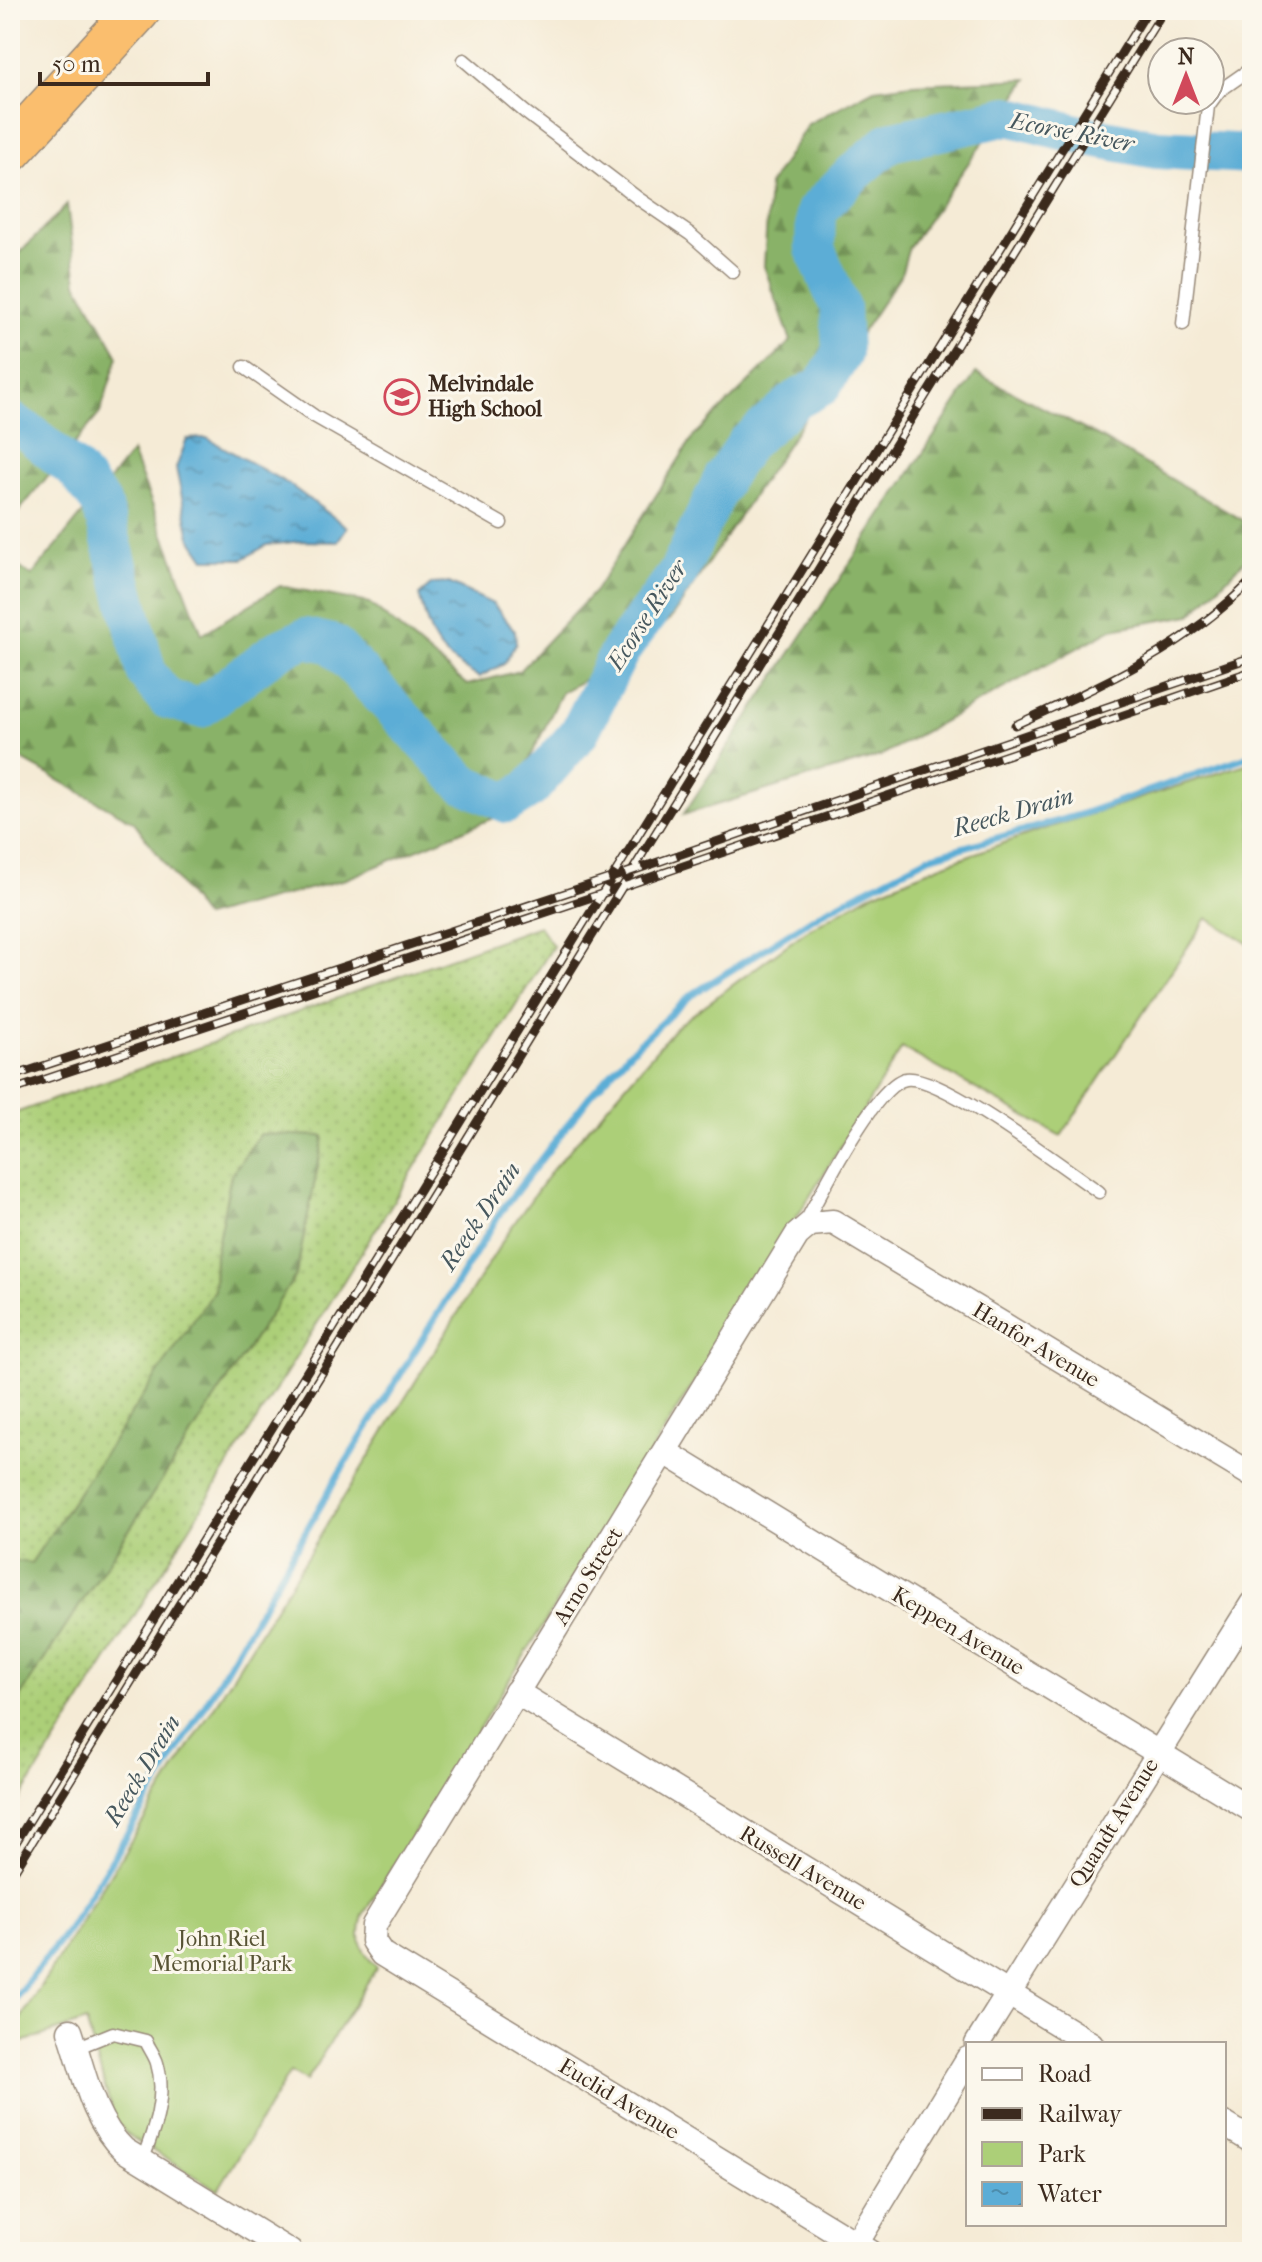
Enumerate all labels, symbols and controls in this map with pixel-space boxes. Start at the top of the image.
scale bar [40,36,208,86]
north arrow [1146,36,1226,116]
text: N [1178,44,1195,70]
text: 50 m [52,50,101,78]
water label: Ecorse River [1006,106,1139,158]
place label: Melvindale High School [427,371,543,422]
school or university icon: Melvindale High School [383,378,421,416]
water label: Ecorse River [600,553,694,677]
water label: Reeck Drain [948,781,1077,843]
water label: Reeck Drain [433,1157,526,1277]
street label: Hanfor Avenue [968,1297,1104,1393]
street label: Arno Street [547,1522,628,1630]
street label: Keppen Avenue [887,1581,1029,1681]
water label: Reeck Drain [97,1710,186,1832]
street label: Quandt Avenue [1064,1753,1164,1893]
street label: Russell Avenue [735,1820,871,1916]
park label: John Riel Memorial Park [152,1926,293,1977]
legend [966,2042,1226,2226]
street label: Euclid Avenue [554,2053,684,2145]
text: Road [1038,2060,1092,2088]
text: Railway [1038,2100,1123,2128]
text: Park [1038,2140,1086,2168]
text: Water [1037,2180,1102,2208]

